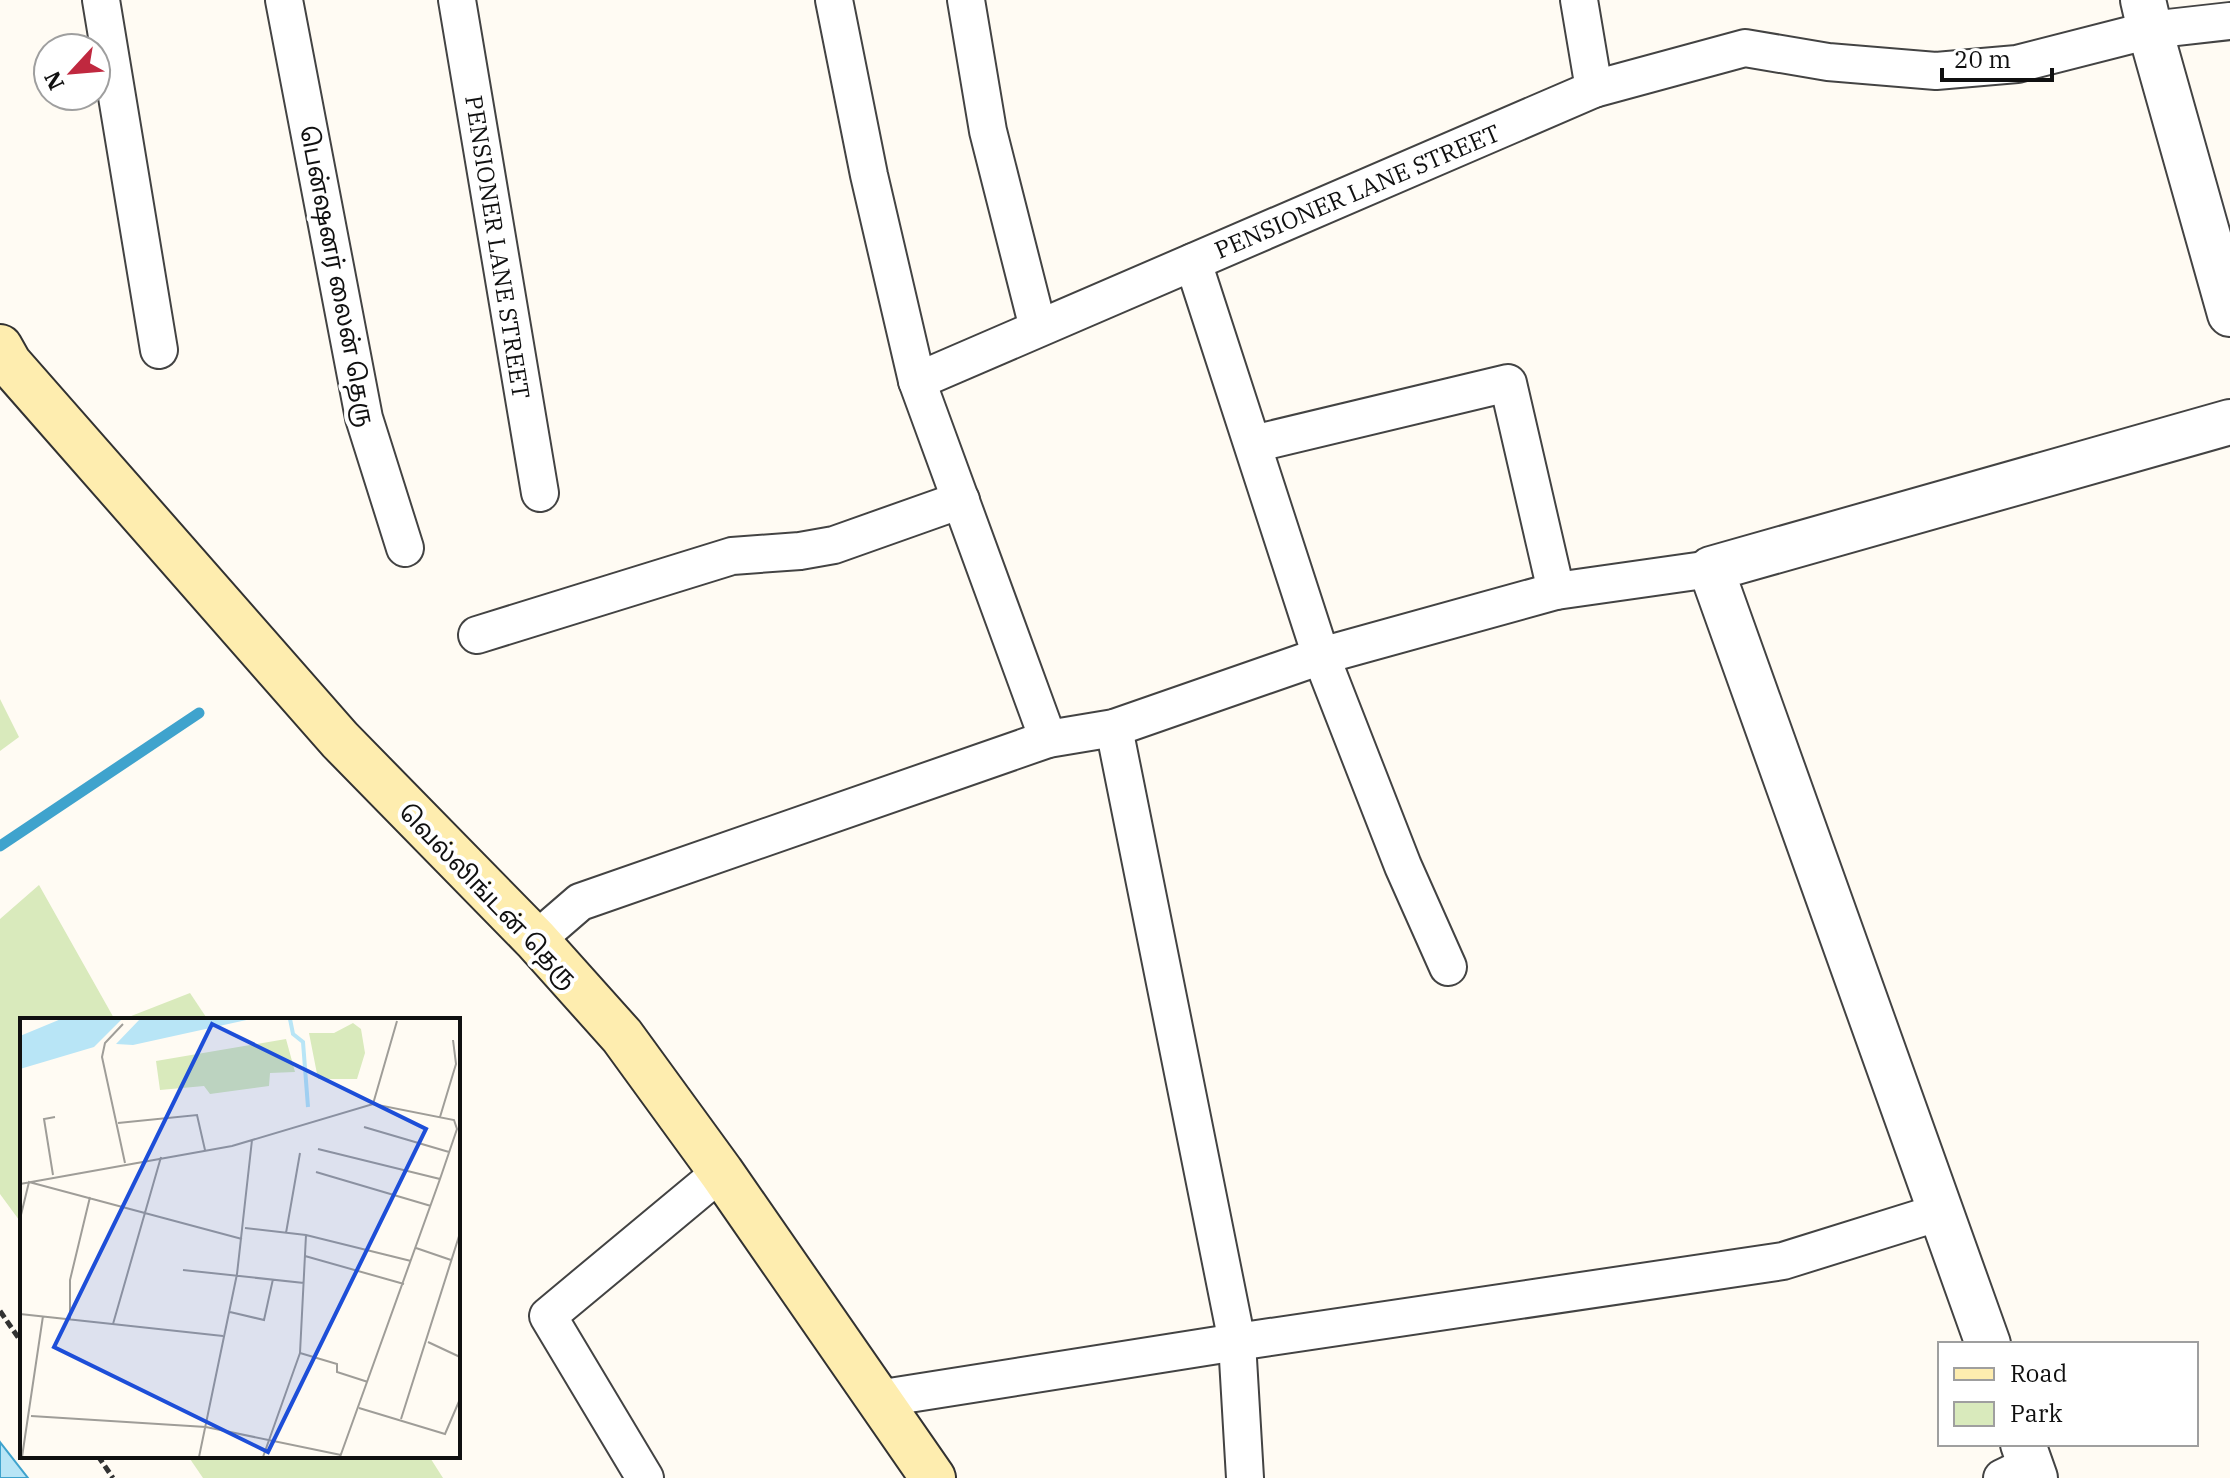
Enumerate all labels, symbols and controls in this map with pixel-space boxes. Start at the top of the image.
north arrow [32,32,112,112]
scale bar [1942,32,2052,82]
text: 20 m [1954,43,2011,75]
text: N [37,67,70,95]
street label: PENSIONER LANE STREET [458,93,538,401]
street label: PENSIONER LANE STREET [1209,116,1505,266]
street label: பென்ஷனர் லைன் தெரு [292,123,383,429]
street label: வெல்லிங்டன் தெரு [392,796,586,995]
inset map [20,1018,460,1458]
legend [1938,1342,2198,1446]
text: Road [2010,1357,2067,1389]
text: Park [2010,1397,2062,1429]

